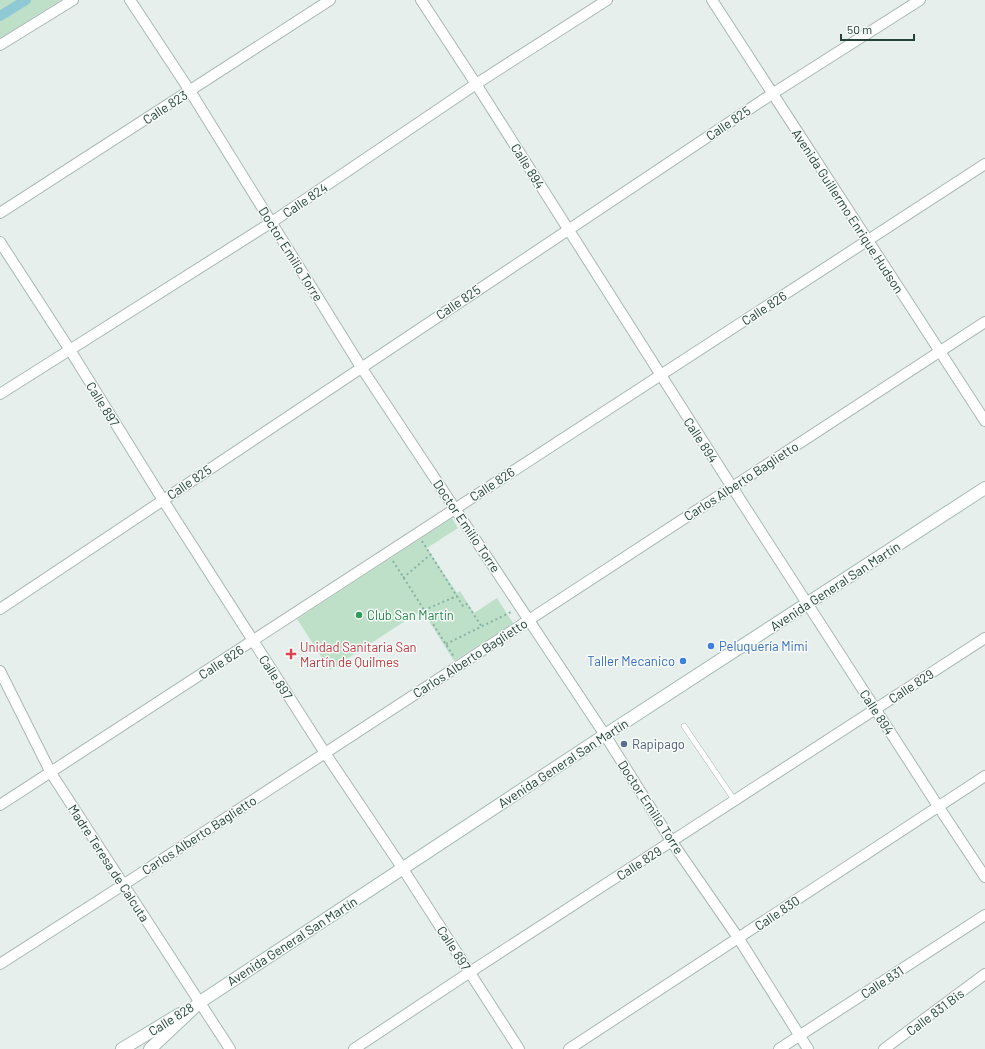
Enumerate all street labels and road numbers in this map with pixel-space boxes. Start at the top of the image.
street label: Calle 823 [140,87,190,127]
street label: Calle 825 [703,102,754,144]
street label: Avenida Guillermo Enrique Hudson [789,126,907,296]
street label: Calle 894 [508,140,548,192]
street label: Calle 824 [279,179,331,221]
street label: Doctor Emilio Torre [255,204,327,304]
street label: Calle 825 [433,281,484,323]
street label: Calle 826 [739,287,790,328]
street label: Calle 897 [83,379,123,429]
street label: Calle 894 [680,414,722,466]
street label: Carlos Alberto Baglietto [681,438,801,524]
street label: Calle 825 [164,461,215,503]
street label: Calle 826 [467,463,518,504]
street label: Doctor Emilio Torre [430,476,504,576]
street label: Avenida General San Martín [767,538,903,634]
street label: Carlos Alberto Baglietto [410,615,530,701]
street label: Calle 826 [196,641,247,682]
street label: Calle 897 [256,652,296,702]
street label: Calle 829 [885,666,937,706]
street label: Calle 894 [856,686,898,738]
street label: Avenida General San Martín [495,715,631,811]
street label: Doctor Emilio Torre [615,757,687,857]
street label: Carlos Alberto Baglietto [139,792,259,878]
street label: Madre Teresa de Calcuta [65,801,153,925]
street label: Calle 829 [613,843,665,883]
street label: Calle 830 [751,892,803,934]
street label: Avenida General San Martín [224,893,360,989]
street label: Calle 897 [434,923,474,973]
street label: Calle 831 [858,962,906,1002]
street label: Calle 831 Bis [903,985,967,1039]
street label: Calle 828 [145,999,197,1039]

